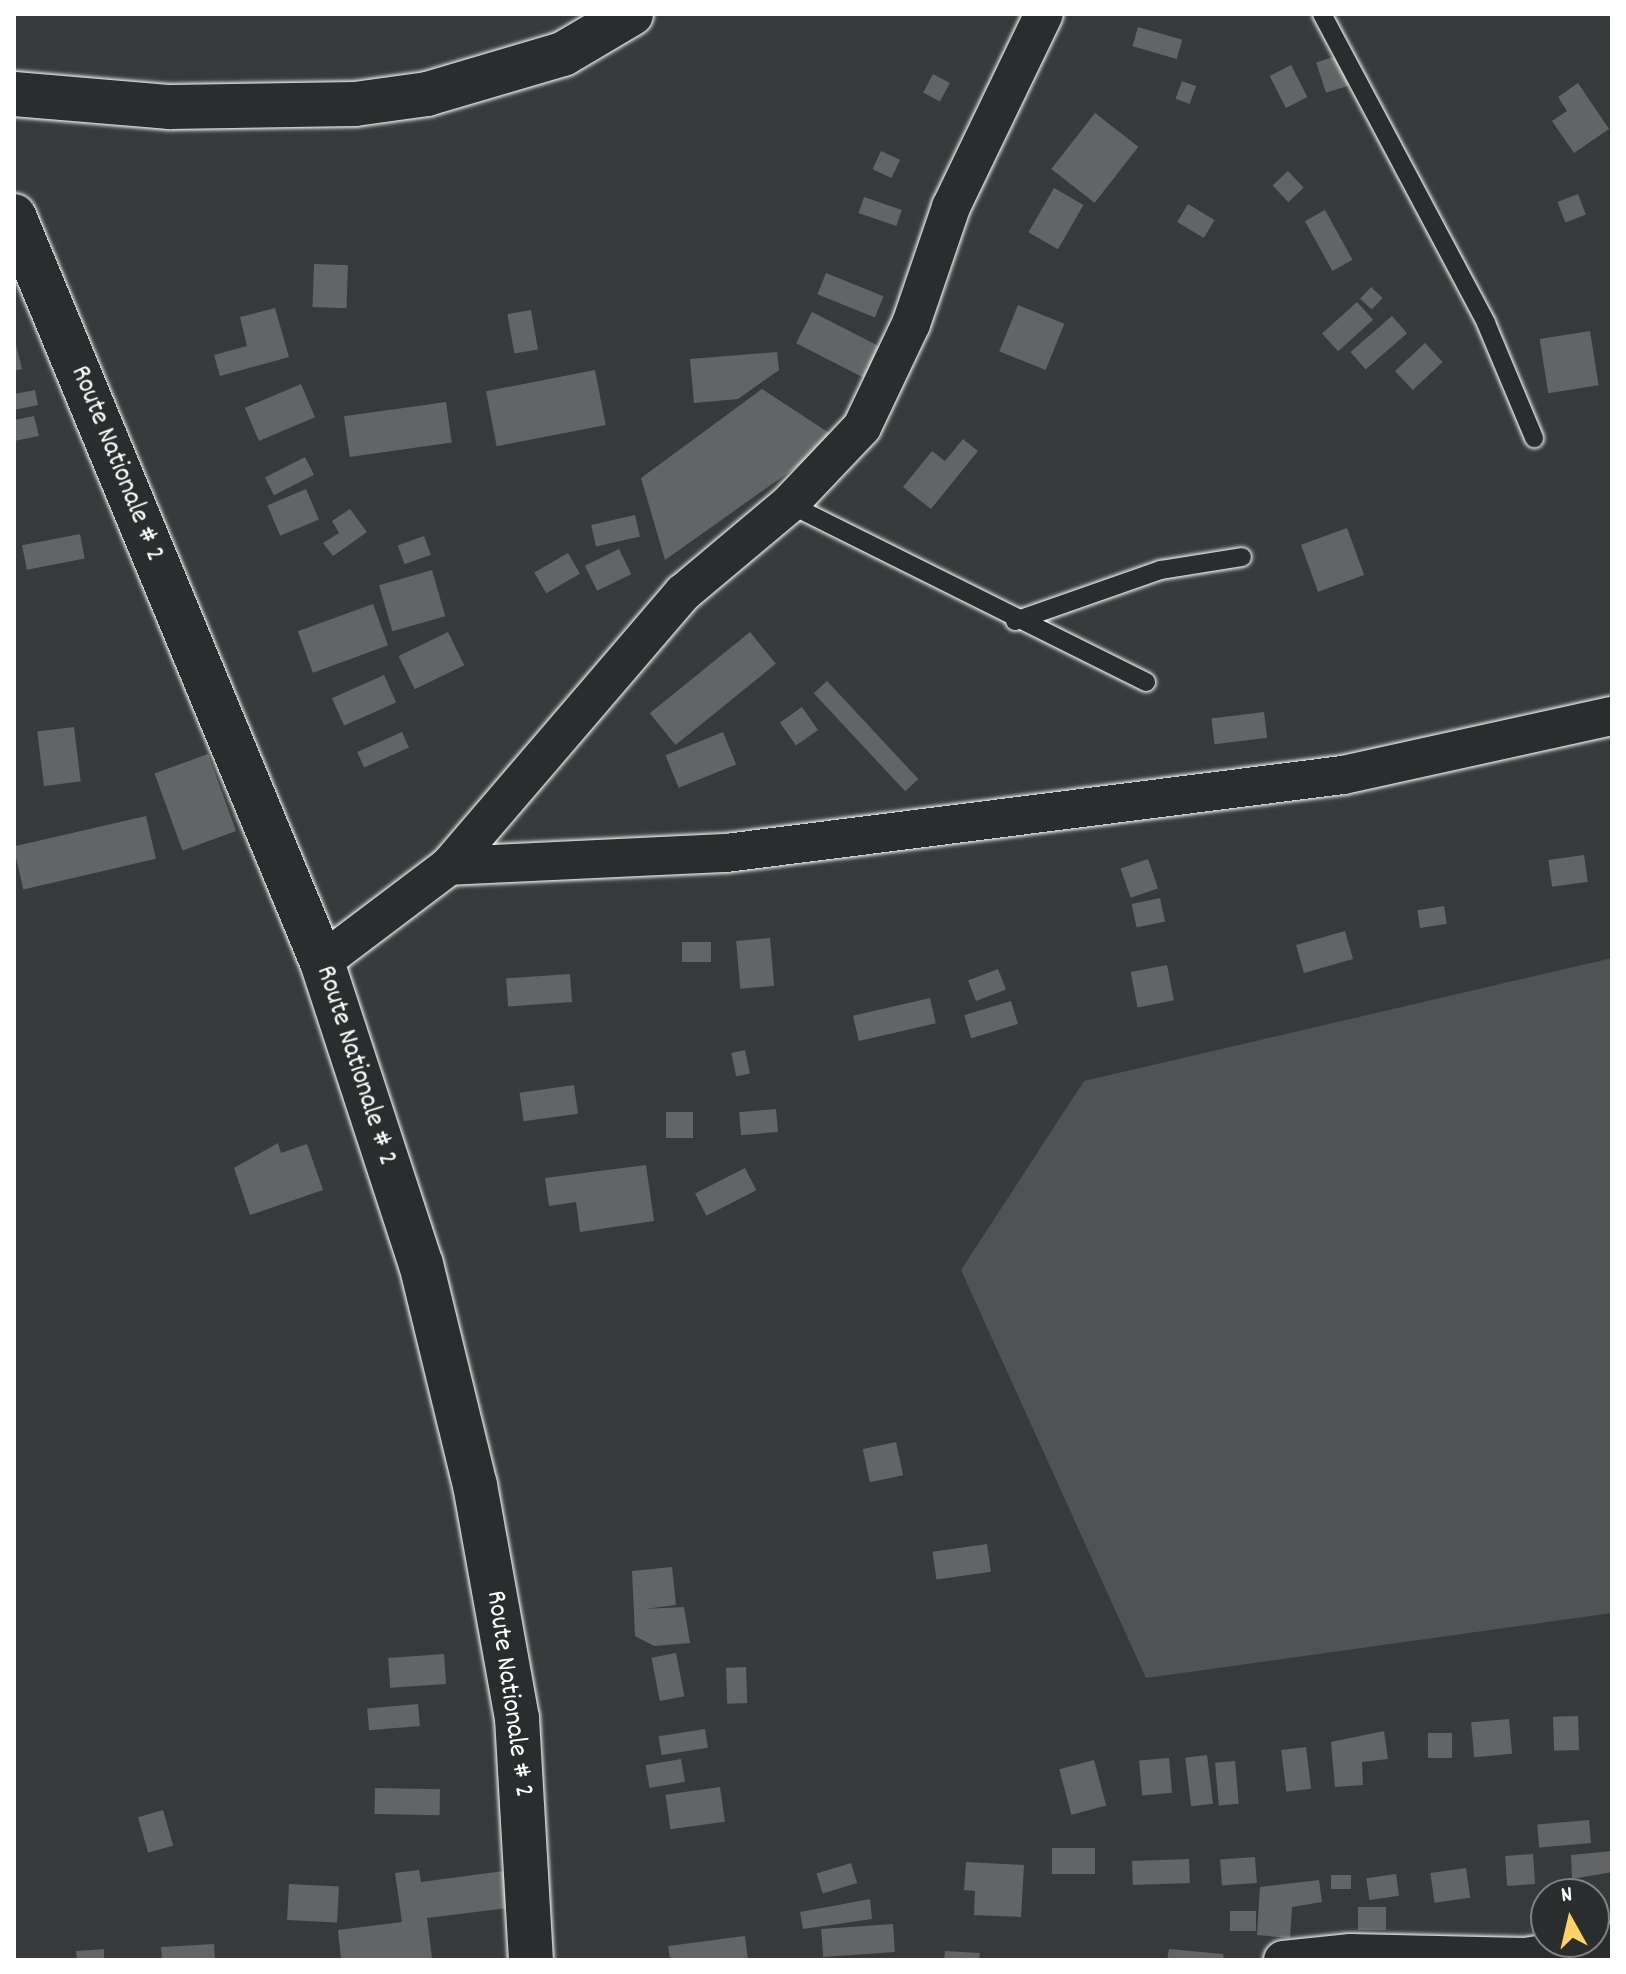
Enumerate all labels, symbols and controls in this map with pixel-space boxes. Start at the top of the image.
street label: Route Nationale # 2 [61,361,171,567]
street label: Route Nationale # 2 [307,962,403,1170]
street label: Route Nationale # 2 [477,1589,539,1799]
north arrow [1530,1878,1610,1958]
text: N [1559,1880,1574,1912]

